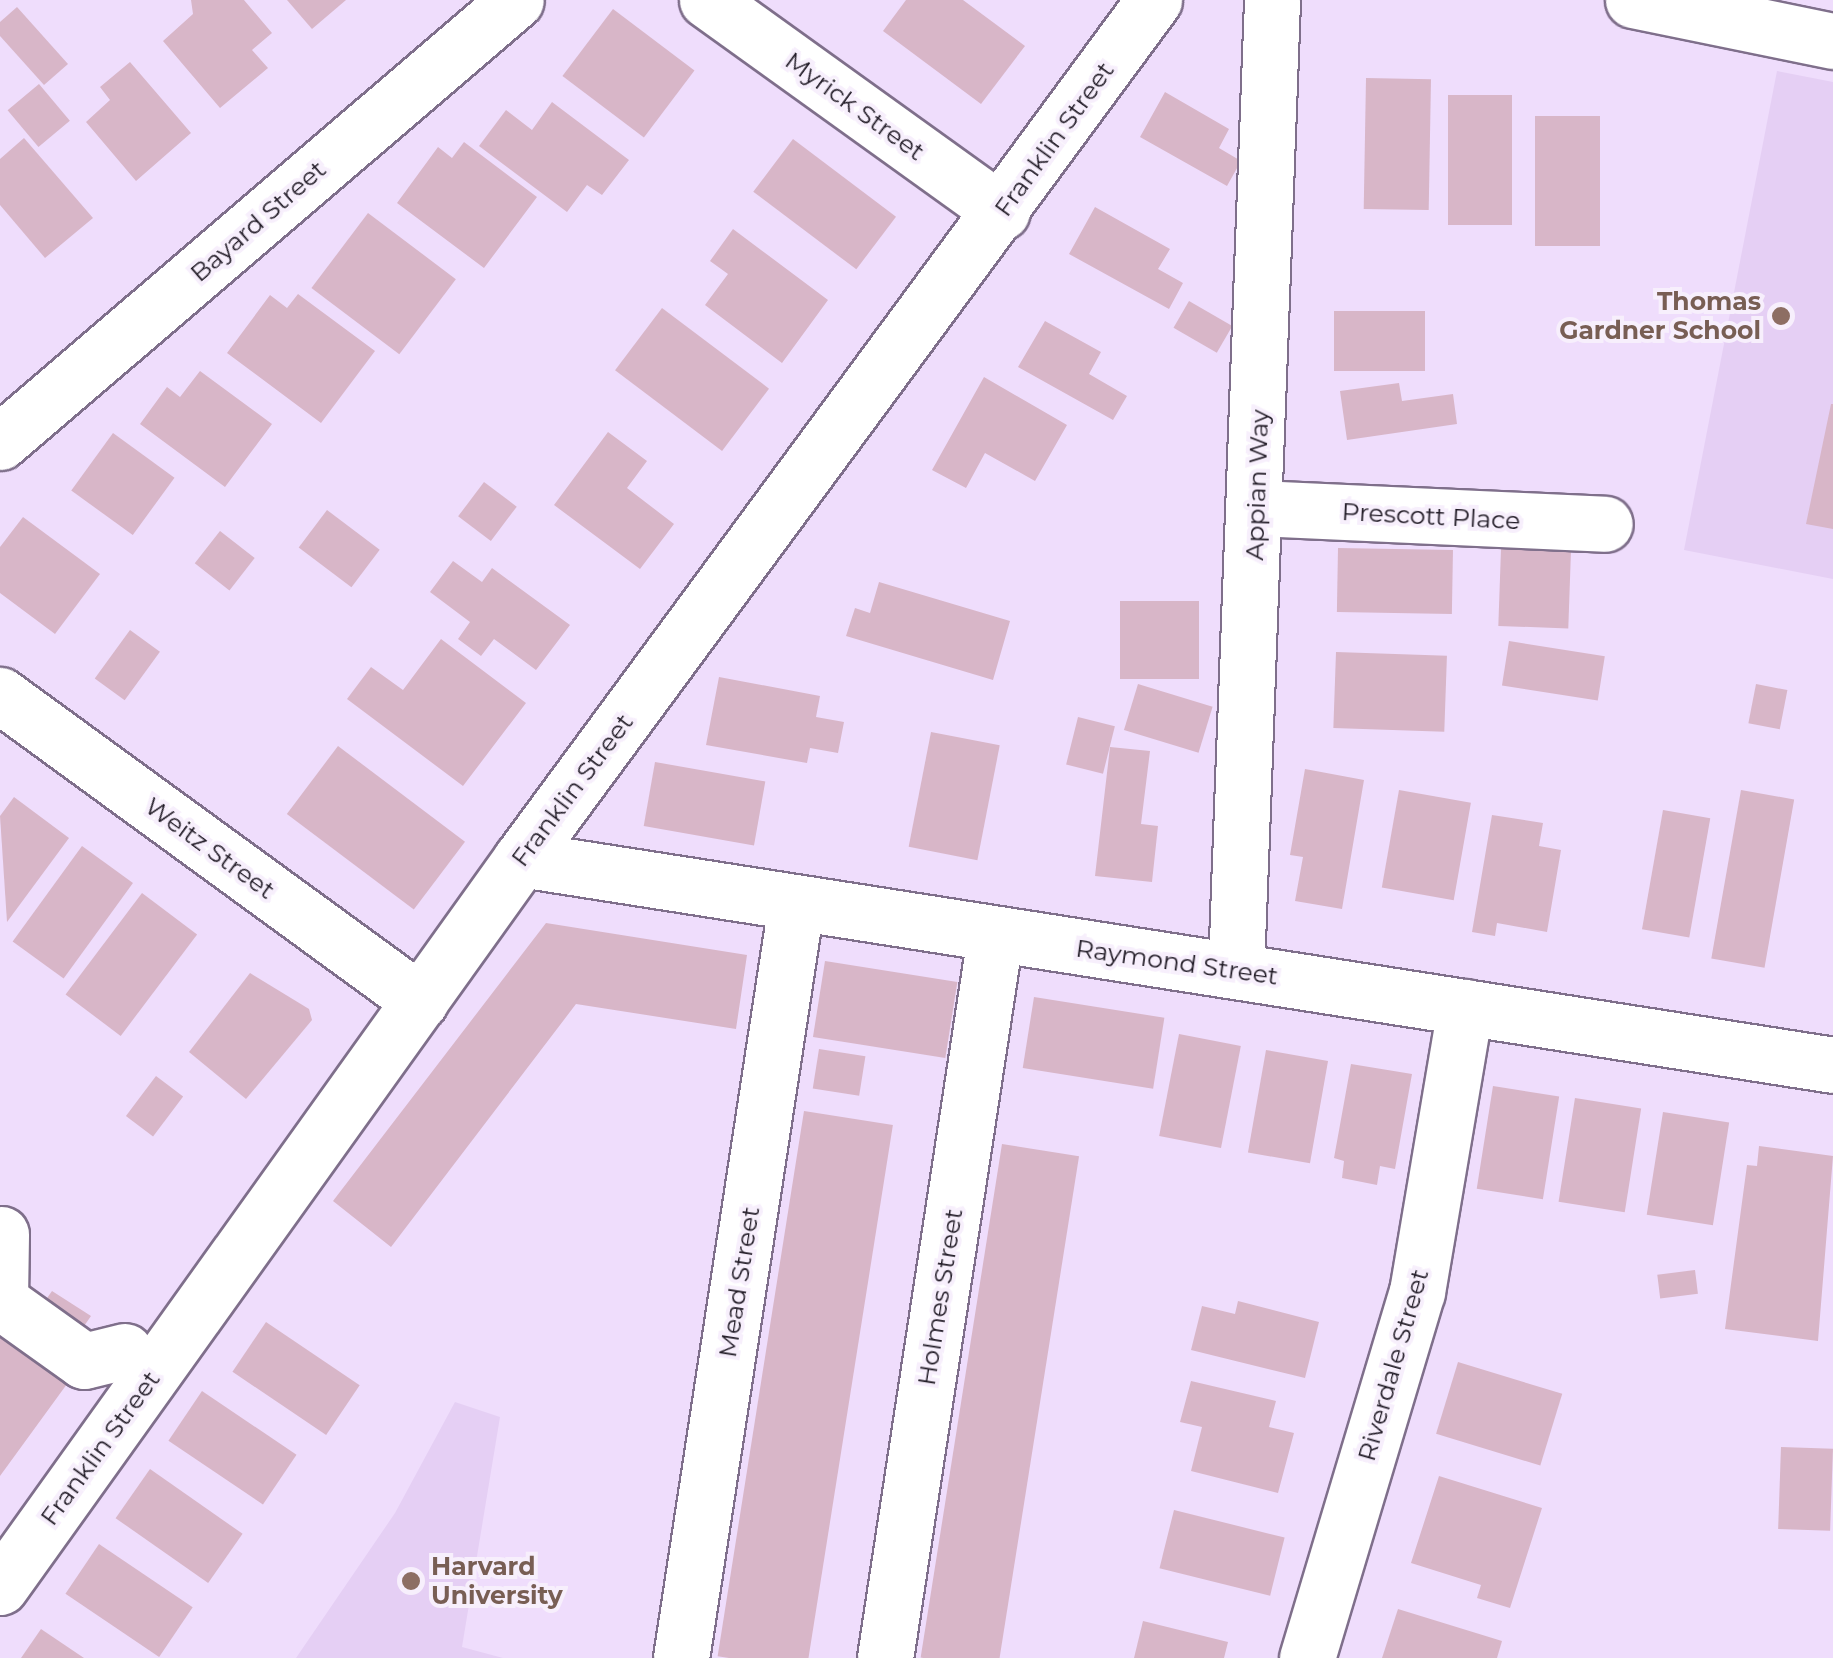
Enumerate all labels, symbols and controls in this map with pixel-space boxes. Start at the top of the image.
street label: Myrick Street [779,45,931,167]
street label: Franklin Street [988,56,1120,222]
street label: Bayard Street [184,154,332,288]
place label: Thomas Gardner School [1559,287,1761,346]
marker: Thomas Gardner School [1770,305,1792,327]
street label: Appian Way [1239,409,1275,561]
street label: Prescott Place [1341,496,1521,536]
street label: Franklin Street [505,708,639,872]
street label: Weitz Street [139,791,281,905]
street label: Raymond Street [1074,933,1280,991]
street label: Mead Street [712,1204,766,1360]
street label: Holmes Street [911,1206,969,1388]
street label: Riverdale Street [1351,1265,1435,1465]
street label: Franklin Street [34,1365,166,1531]
place label: Harvard University [431,1552,563,1611]
marker: Harvard University [400,1570,422,1592]

